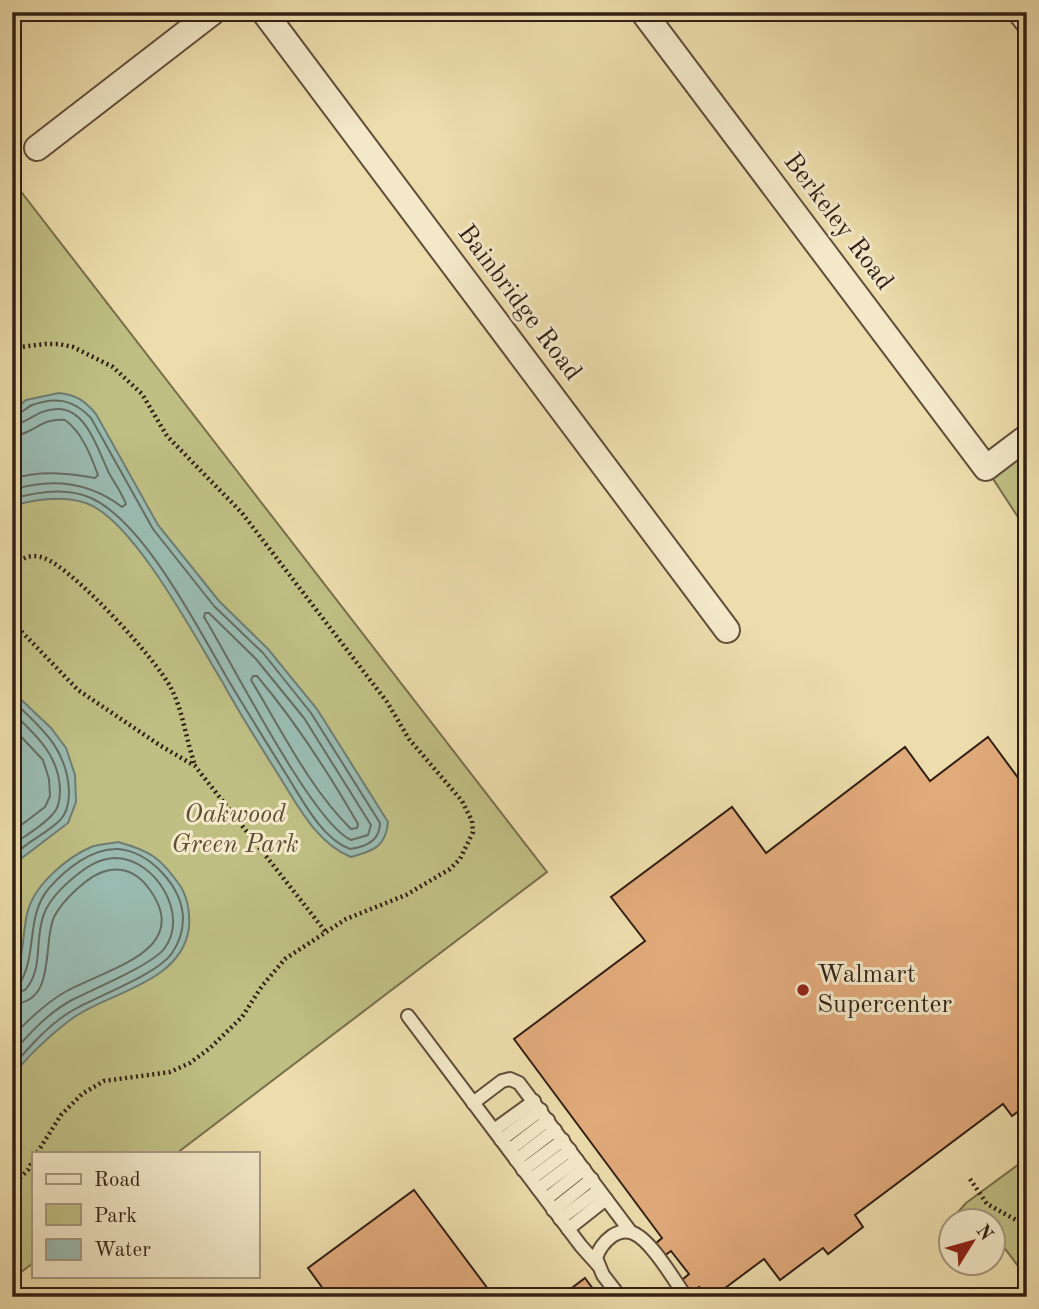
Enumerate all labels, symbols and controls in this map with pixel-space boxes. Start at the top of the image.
street label: Berkeley Road [778,149,898,295]
street label: Bainbridge Road [452,220,586,386]
park label: Oakwood Green Park [171,802,299,858]
place label: Walmart Supercenter [817,962,952,1018]
marker: Walmart Supercenter [795,982,811,998]
legend [32,1152,259,1278]
text: Road [94,1170,141,1191]
text: Park [94,1206,137,1227]
north arrow [937,1208,1007,1278]
text: N [972,1222,996,1245]
text: Water [94,1240,151,1261]

